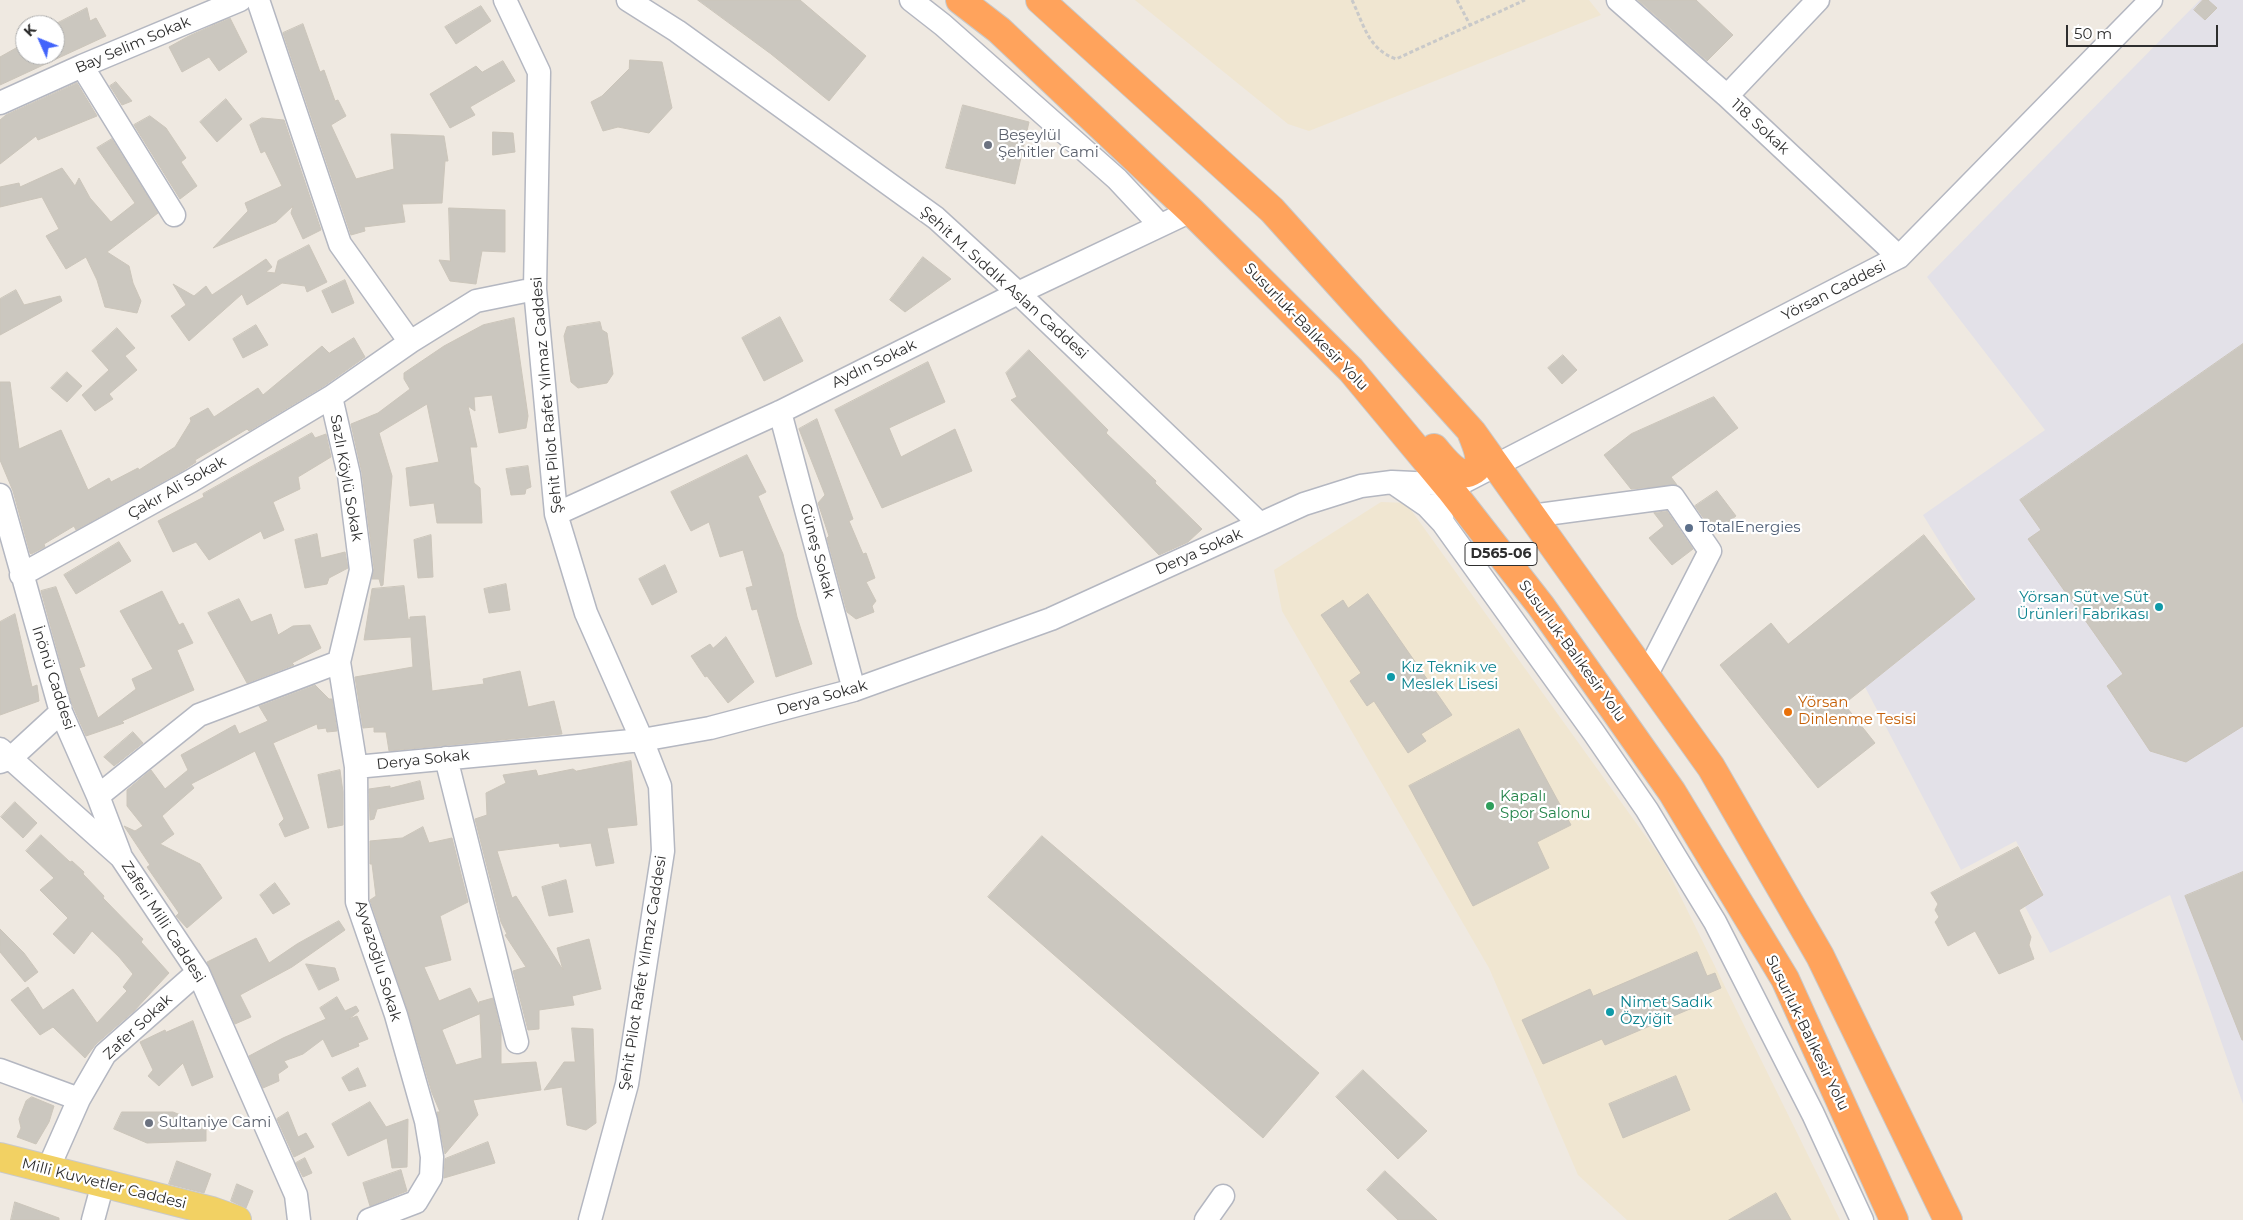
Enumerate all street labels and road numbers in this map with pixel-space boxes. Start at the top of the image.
street label: Bay Selim Sokak [73,13,193,77]
street label: 118. Sokak [1727,96,1793,158]
street label: Şehit M. Sıddık Aslan Caddesi [916,203,1092,363]
street label: Yörsan Caddesi [1779,257,1889,325]
street label: Susurluk-Balıkesir Yolu [1240,259,1372,395]
street label: Şehit Pilot Rafet Yılmaz Caddesi [528,276,566,514]
street label: Aydın Sokak [829,336,919,392]
street label: Sazlı Köylü Sokak [326,413,366,543]
street label: Çakır Ali Sokak [125,453,229,523]
street label: Güneş Sokak [796,502,838,600]
street label: Derya Sokak [1153,525,1245,579]
road number: D565-06 [1465,542,1537,566]
street label: Susurluk-Balıkesir Yolu [1515,577,1629,725]
street label: İnönü Caddesi [28,624,78,732]
street label: Derya Sokak [775,676,869,720]
street label: Derya Sokak [376,746,470,774]
street label: Şehit Pilot Rafet Yılmaz Caddesi [616,854,670,1092]
street label: Zaferi Milli Caddesi [117,858,209,986]
street label: Ayvazoğlu Sokak [351,898,405,1024]
street label: Susurluk-Balıkesir Yolu [1762,952,1852,1114]
street label: Zafer Sokak [100,990,176,1064]
street label: Milli Kuvvetler Caddesi [20,1155,188,1213]

